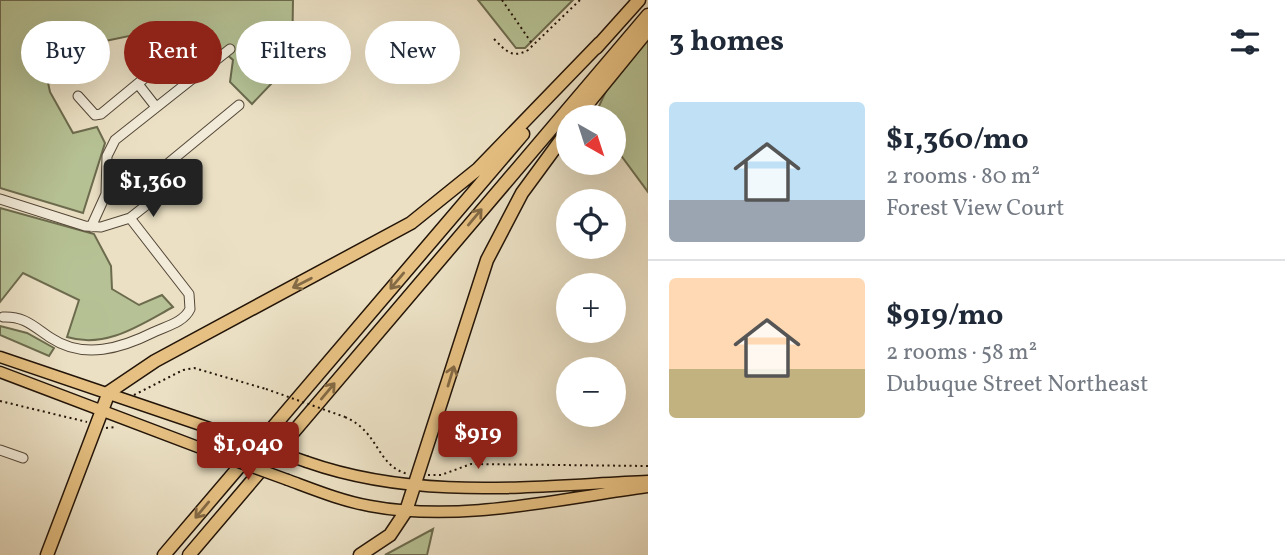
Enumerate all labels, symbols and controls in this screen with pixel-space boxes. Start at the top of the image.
chip: Buy [21,21,110,84]
chip: Rent [124,21,222,84]
chip: Filters [236,21,351,84]
chip: New [365,21,460,84]
text: 3 homes [669,21,784,63]
icon: filters [1226,23,1264,61]
north arrow [556,105,626,175]
map controls [556,105,626,427]
text: $1,360/mo [886,119,1029,161]
icon: home [725,130,809,214]
pin: $1,360 [96,160,210,219]
text: 2 rooms · 80 m² [886,161,1040,193]
text: $1,360 [120,166,186,198]
button: locate [556,189,626,259]
text: Forest View Court [886,193,1064,225]
one-way arrow [467,208,483,226]
one-way arrow [389,272,405,290]
button: + [556,273,626,343]
one-way arrow [292,277,313,291]
text: $919/mo [886,295,1003,337]
icon: home [725,306,809,390]
text: 2 rooms · 58 m² [886,337,1037,369]
button: − [556,357,626,427]
one-way arrow [446,366,458,388]
text: Dubuque Street Northeast [886,369,1148,401]
one-way arrow [320,382,336,400]
pin: $919 [437,412,519,471]
text: $919 [454,418,502,450]
pin: $1,040 [191,422,305,482]
text: $1,040 [213,429,283,461]
one-way arrow [194,501,210,519]

